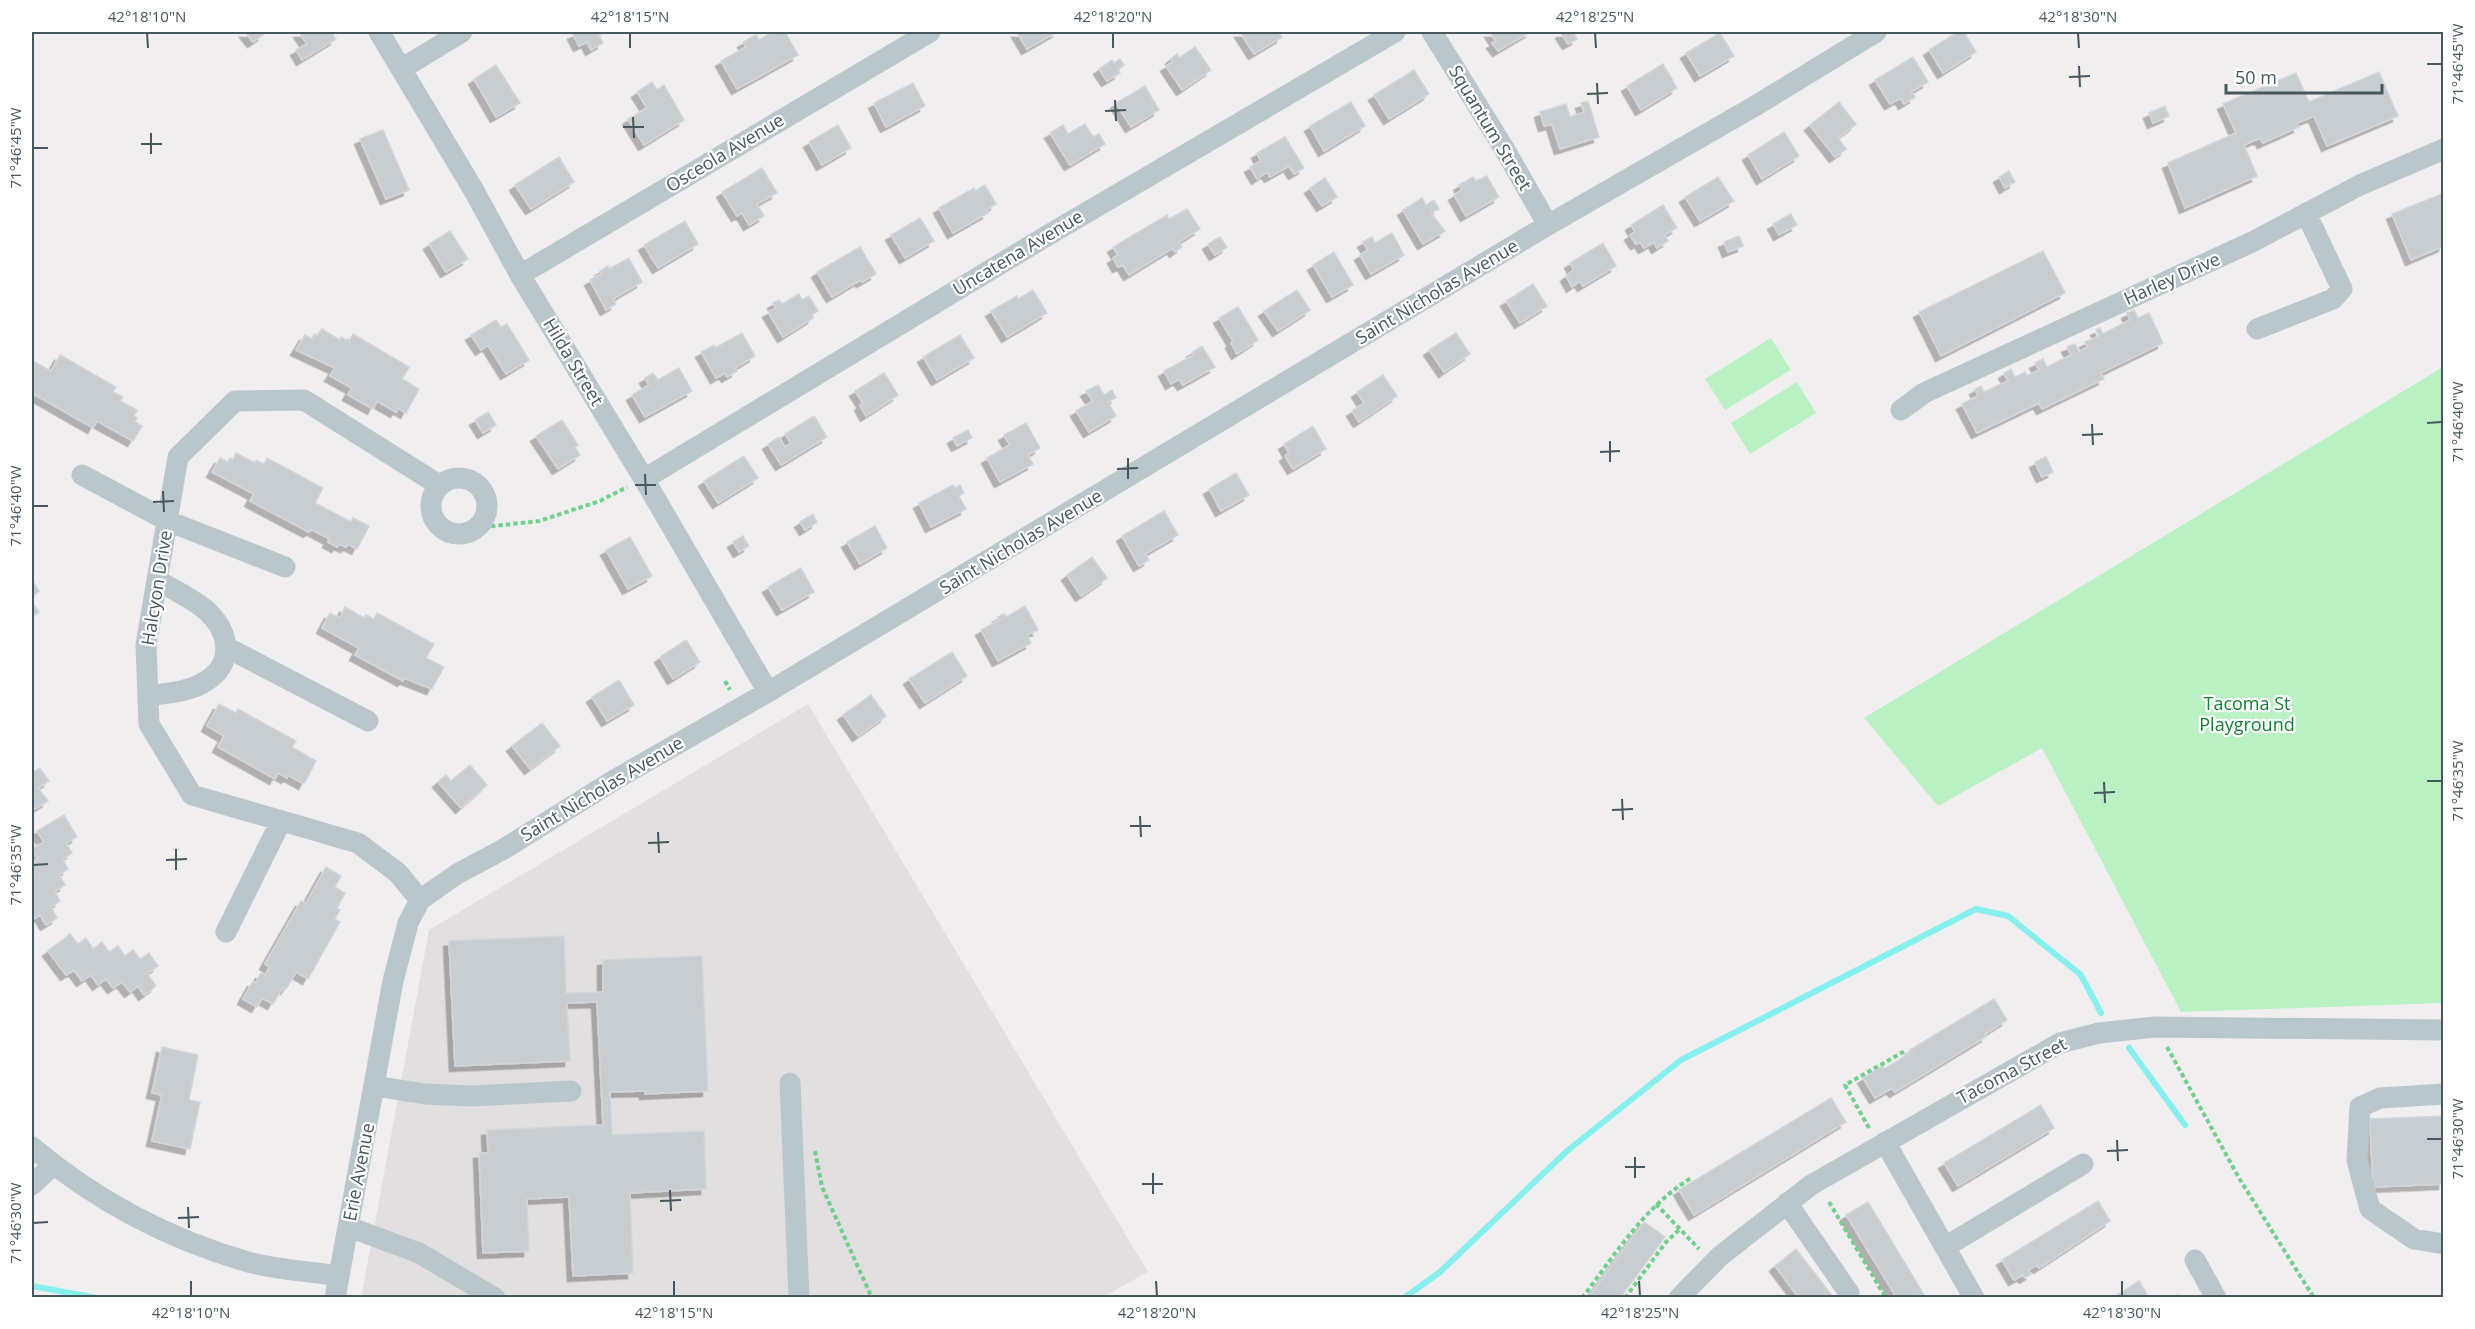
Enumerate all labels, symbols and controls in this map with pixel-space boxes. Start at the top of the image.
text: 42°18'10"N [108,6,186,26]
text: 42°18'15"N [591,6,669,26]
text: 42°18'20"N [1074,6,1152,26]
text: 42°18'25"N [1556,6,1634,26]
text: 42°18'30"N [2039,6,2117,26]
text: 71°46'45"W [2447,23,2467,105]
scale bar [2226,57,2382,95]
street label: Squantum Street [1444,60,1538,195]
text: 50 m [2235,65,2277,89]
text: 71°46'45"W [5,107,25,189]
street label: Osceola Avenue [661,107,788,197]
street label: Uncatena Avenue [948,204,1087,300]
street label: Saint Nicholas Avenue [1351,233,1522,349]
street label: Harley Drive [2120,246,2224,310]
street label: Hilda Street [538,313,609,410]
text: 71°46'40"W [2447,381,2467,463]
text: 71°46'40"W [5,465,25,547]
street label: Saint Nicholas Avenue [935,483,1106,599]
street label: Halcyon Drive [135,529,177,647]
park label: Tacoma St Playground [2199,691,2295,736]
street label: Saint Nicholas Avenue [516,730,687,846]
text: 71°46'35"W [2447,740,2467,822]
text: 71°46'35"W [5,824,25,906]
street label: Tacoma Street [1952,1031,2071,1109]
text: 71°46'30"W [2447,1098,2467,1180]
street label: Erie Avenue [337,1121,379,1223]
text: 71°46'30"W [5,1182,25,1264]
text: 42°18'10"N [152,1302,230,1322]
text: 42°18'15"N [635,1302,713,1322]
text: 42°18'20"N [1118,1302,1196,1322]
text: 42°18'25"N [1601,1302,1679,1322]
text: 42°18'30"N [2083,1302,2161,1322]

